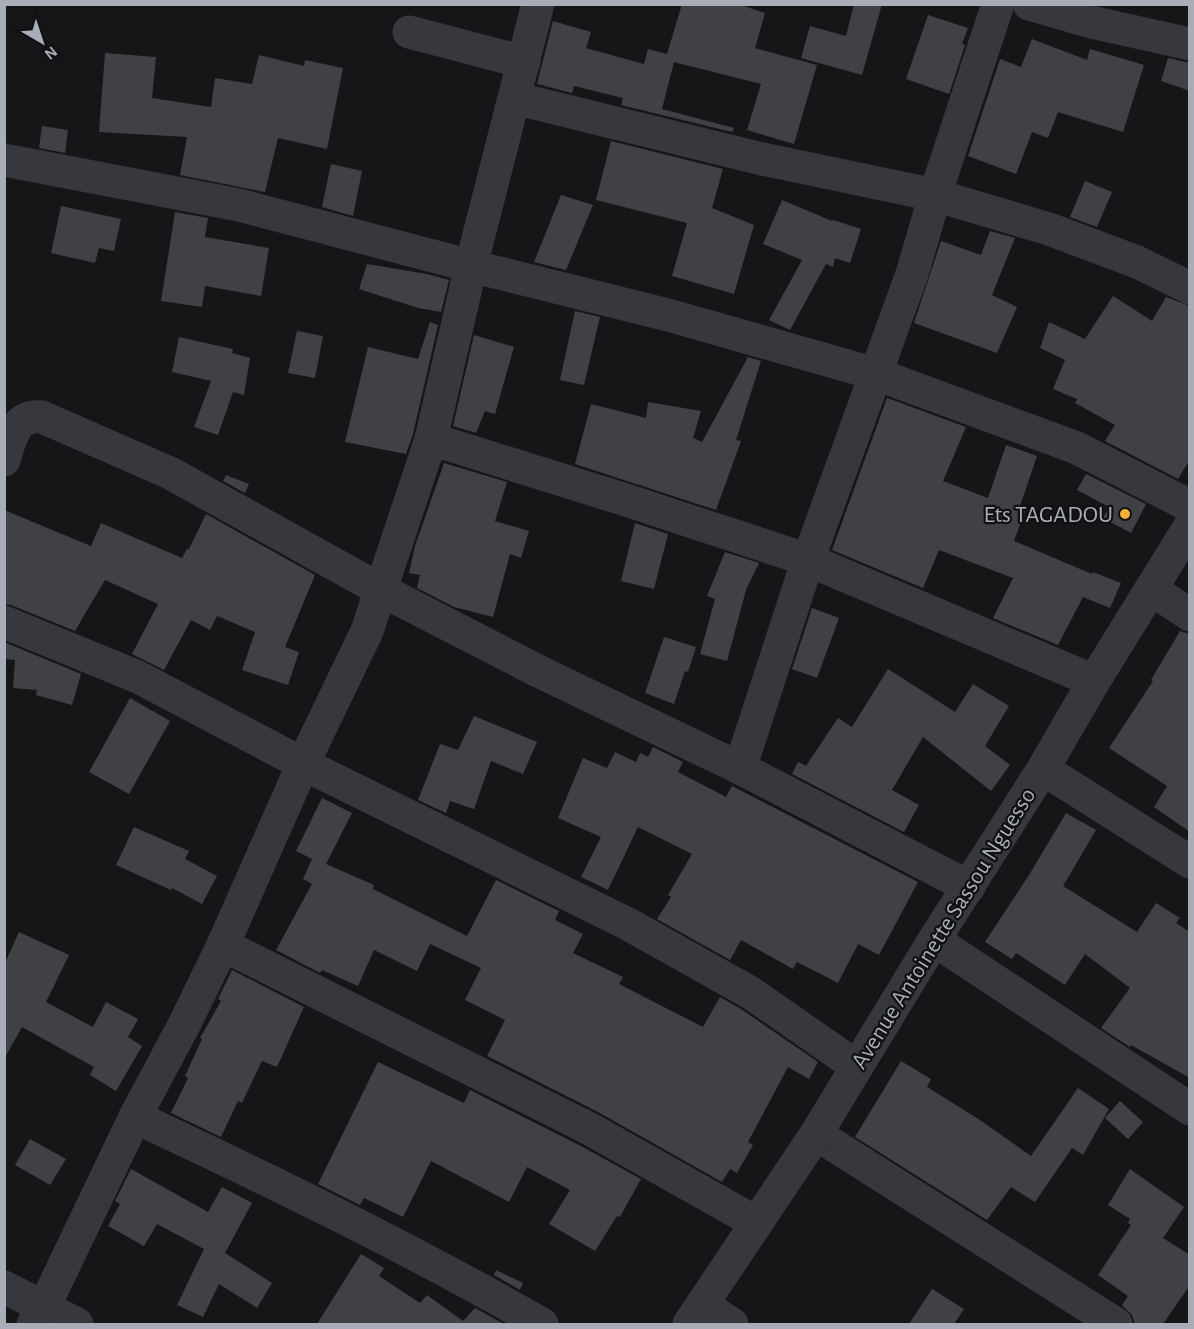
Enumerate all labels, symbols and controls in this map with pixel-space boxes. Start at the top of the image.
north arrow [12,12,72,72]
text: N [41,43,60,63]
place label: Ets TAGADOU [983,503,1113,527]
marker: Ets TAGADOU [1118,507,1132,521]
street label: Avenue Antoinette Sassou Nguesso [847,784,1040,1073]

